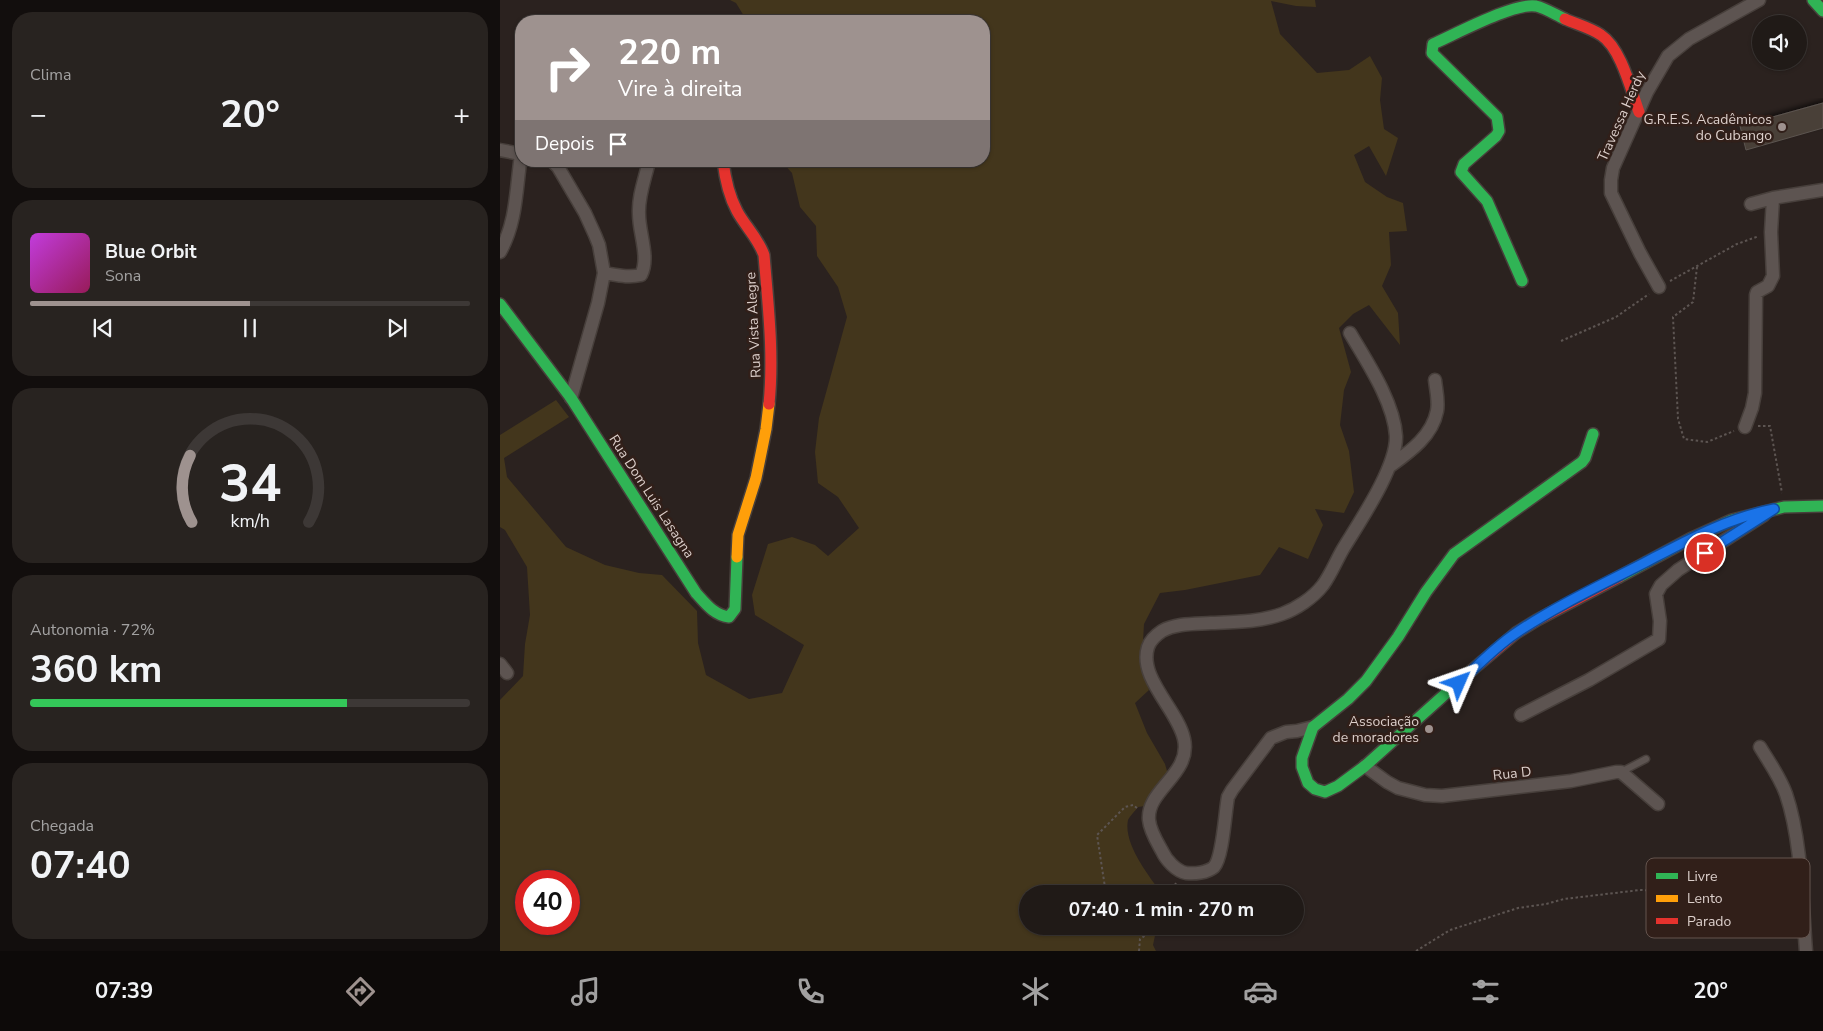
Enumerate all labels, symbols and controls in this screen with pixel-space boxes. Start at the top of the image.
map controls [1752,15,1807,70]
button: sound [1752,15,1807,70]
text: 220 m [618,29,721,76]
icon: right [535,35,600,100]
text: Clima [30,64,71,86]
street label: Travessa Herdy [1593,67,1650,164]
text: Vire à direita [618,74,743,104]
text: 20° [220,89,280,140]
text: − [30,96,47,134]
text: + [453,96,470,134]
place label: G.R.E.S. Acadêmicos do Cubango [1643,110,1772,145]
marker: G.R.E.S. Acadêmicos do Cubango [1776,121,1788,133]
icon: arrive [604,130,632,158]
text: Depois [535,131,594,157]
text: Blue Orbit [105,239,196,265]
text: Sona [105,265,141,287]
street label: Rua Vista Alegre [741,272,766,378]
icon: previous [89,314,117,342]
icon: pause [236,314,264,342]
icon: next [383,314,411,342]
street label: Rua Dom Luis Lasagna [604,431,699,562]
text: 34 [219,448,281,519]
text: km/h [230,509,270,533]
pin [1684,532,1726,574]
icon: arrive [1691,539,1719,567]
text: Autonomia · 72% [30,619,155,641]
text: 360 km [30,644,162,695]
position arrow [1432,656,1484,708]
place label: Associação de moradores [1333,712,1419,747]
marker: Associação de moradores [1423,723,1435,735]
street label: Rua D [1492,762,1532,785]
text: Chegada [30,815,94,837]
text: 07:40 [30,840,131,891]
legend [1646,858,1810,938]
text: Livre [1687,867,1717,886]
speed limit sign: 40 [515,870,580,935]
text: Lento [1687,889,1723,908]
text: 07:40 · 1 min · 270 m [1069,897,1254,923]
text: Parado [1687,912,1731,931]
icon: directions [343,974,378,1009]
icon: music [568,974,603,1009]
icon: phone [793,974,828,1009]
icon: climate [1018,974,1053,1009]
icon: car [1243,974,1278,1009]
icon: filters [1468,974,1503,1009]
text: 07:39 [95,976,153,1006]
text: 20° [1693,976,1728,1006]

